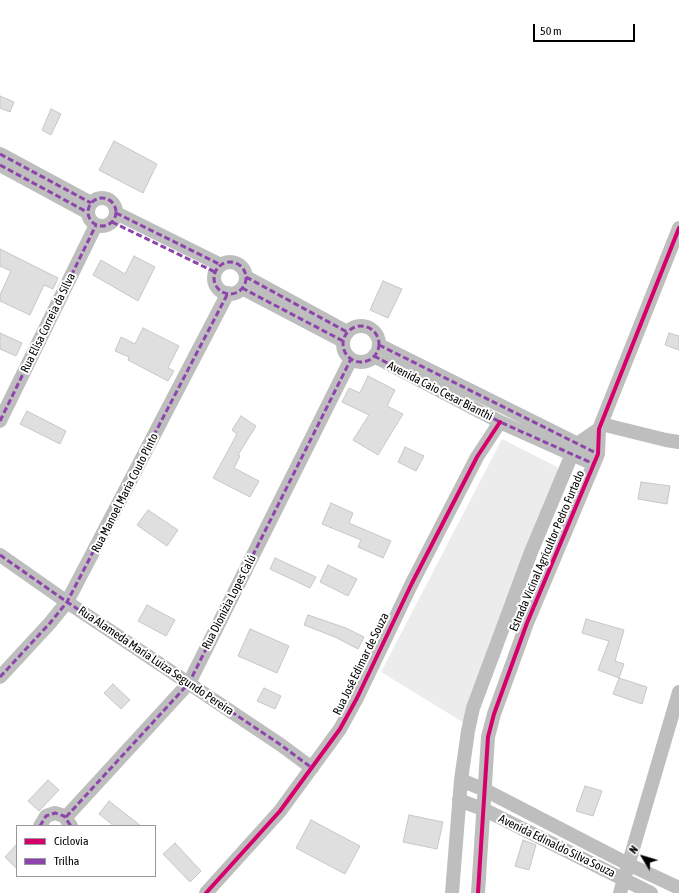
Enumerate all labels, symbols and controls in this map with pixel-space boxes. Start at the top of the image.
scale bar [535,16,637,42]
text: 50 m [540,24,562,38]
street label: Rua Elisa Correia da Silva [18,271,78,375]
street label: Avenida Caio Cesar Bianthi [385,358,495,424]
street label: Rua Manoel Maria Couto Pinto [89,431,161,555]
street label: Estrada Vicinal Agricultor Pedro Furtado [506,468,588,634]
street label: Rua Dionizia Lopes Calú [199,552,259,652]
street label: Rua Alameda Maria Luiza Segundo Pereira [75,603,237,719]
street label: Rua José Edimar de Souza [330,611,392,717]
street label: Avenida Edinaldo Silva Souza [496,811,618,881]
legend [16,825,156,877]
text: Ciclovia [54,834,88,848]
north arrow [623,837,663,877]
text: N [627,843,640,856]
text: Trilha [54,854,79,868]

